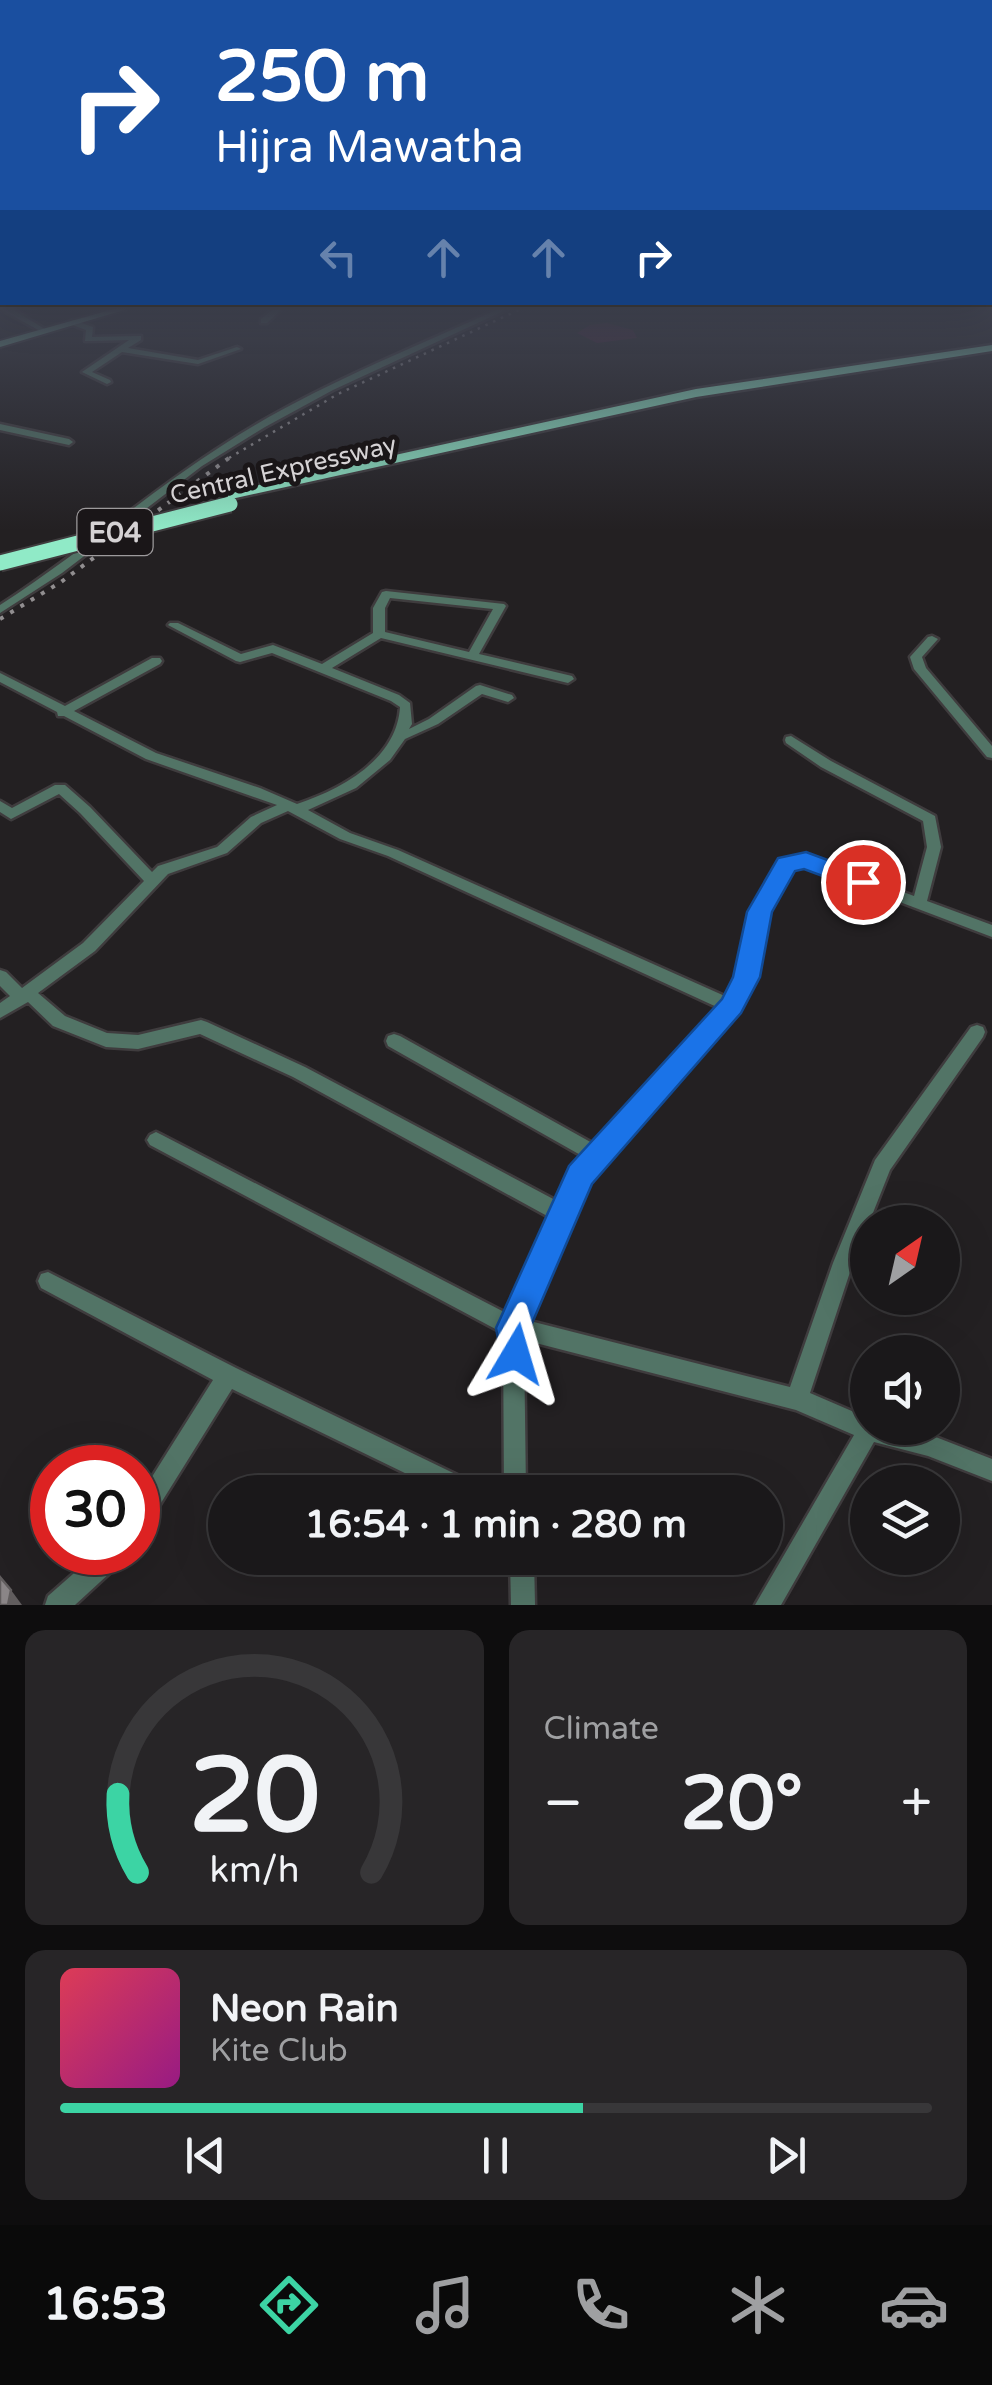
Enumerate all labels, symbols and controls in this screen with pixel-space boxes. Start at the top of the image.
text: 250 m [215,36,429,120]
icon: right [50,40,180,170]
text: Hijra Mawatha [215,121,524,175]
icon: left [311,230,366,285]
icon: ahead [416,230,471,285]
icon: ahead [521,230,576,285]
icon: right [626,230,681,285]
street label: Central Expressway [167,429,399,511]
road number: E04 [78,509,152,555]
pin [821,840,906,925]
icon: arrive [836,855,891,910]
north arrow [850,1205,960,1315]
map controls [850,1205,960,1575]
position arrow [464,1302,568,1406]
button: sound [850,1335,960,1445]
speed limit sign: 30 [30,1445,160,1575]
button: layers [850,1465,960,1575]
text: 16:54 · 1 min · 280 m [304,1502,687,1548]
text: Climate [544,1710,659,1748]
text: 20 [189,1735,320,1860]
text: 20° [681,1759,803,1849]
text: − [544,1771,583,1837]
text: + [901,1771,932,1837]
text: km/h [209,1849,299,1892]
text: Neon Rain [210,1986,399,2032]
text: Kite Club [210,2032,348,2070]
icon: previous [178,2128,233,2183]
icon: pause [468,2128,523,2183]
icon: next [759,2128,814,2183]
icon: directions [254,2270,324,2340]
icon: music [410,2270,480,2340]
icon: phone [566,2270,636,2340]
icon: climate [723,2270,793,2340]
icon: car [879,2270,949,2340]
text: 16:53 [43,2278,168,2332]

